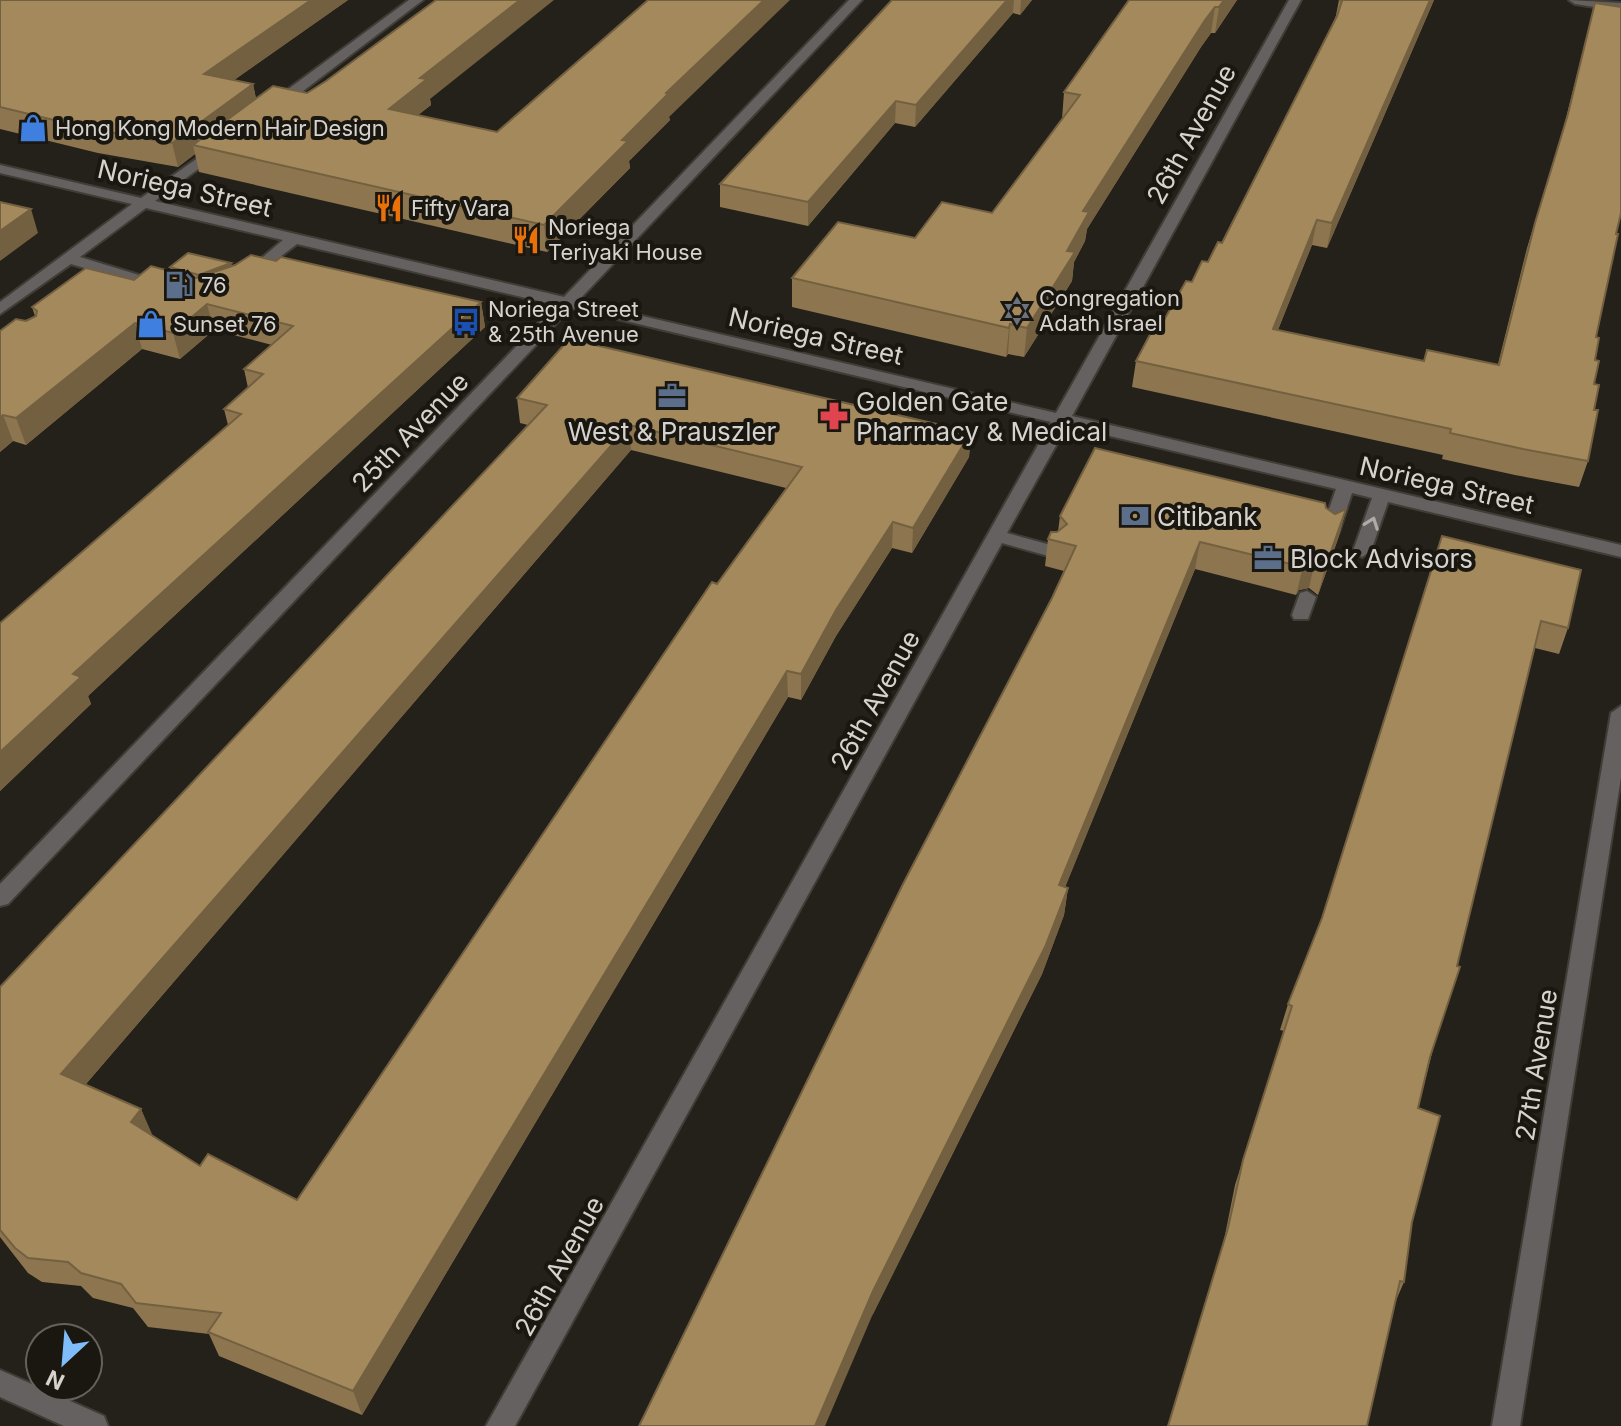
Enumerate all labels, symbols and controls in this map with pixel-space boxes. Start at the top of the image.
street label: 26th Avenue [1140,59,1242,209]
shop icon: Hong Kong Modern Hair Design [18,113,48,143]
place label: Hong Kong Modern Hair Design [55,115,385,141]
street label: Noriega Street [95,153,275,223]
restaurant icon: Fifty Vara [374,193,404,223]
place label: Fifty Vara [411,195,510,221]
place label: Noriega Teriyaki House [548,214,702,265]
restaurant icon: Noriega Teriyaki House [511,225,541,255]
fuel station icon: 76 [164,270,194,300]
place label: 76 [201,272,227,298]
place label: Congregation Adath Israel [1039,285,1180,336]
place label: Noriega Street & 25th Avenue [488,296,639,347]
synagogue icon: Congregation Adath Israel [1002,296,1032,326]
street label: Noriega Street [726,301,906,371]
bus stop icon: Noriega Street & 25th Avenue [451,307,481,337]
shop icon: Sunset 76 [136,309,166,339]
place label: Sunset 76 [173,311,277,337]
street label: 25th Avenue [345,366,475,498]
office icon: West & Prauszler [657,381,687,411]
place label: Golden Gate Pharmacy & Medical [856,386,1107,447]
pharmacy icon: Golden Gate Pharmacy & Medical [819,401,849,431]
place label: West & Prauszler [568,416,777,447]
street label: Noriega Street [1357,450,1537,520]
bank icon: Citibank [1120,501,1150,531]
place label: Citibank [1157,501,1258,532]
one-way arrow [1362,517,1379,531]
office icon: Block Advisors [1253,543,1283,573]
place label: Block Advisors [1290,543,1473,574]
street label: 26th Avenue [824,625,926,775]
street label: 27th Avenue [1509,987,1563,1143]
street label: 26th Avenue [508,1191,610,1341]
north arrow [24,1322,104,1402]
text: N [42,1365,68,1395]

